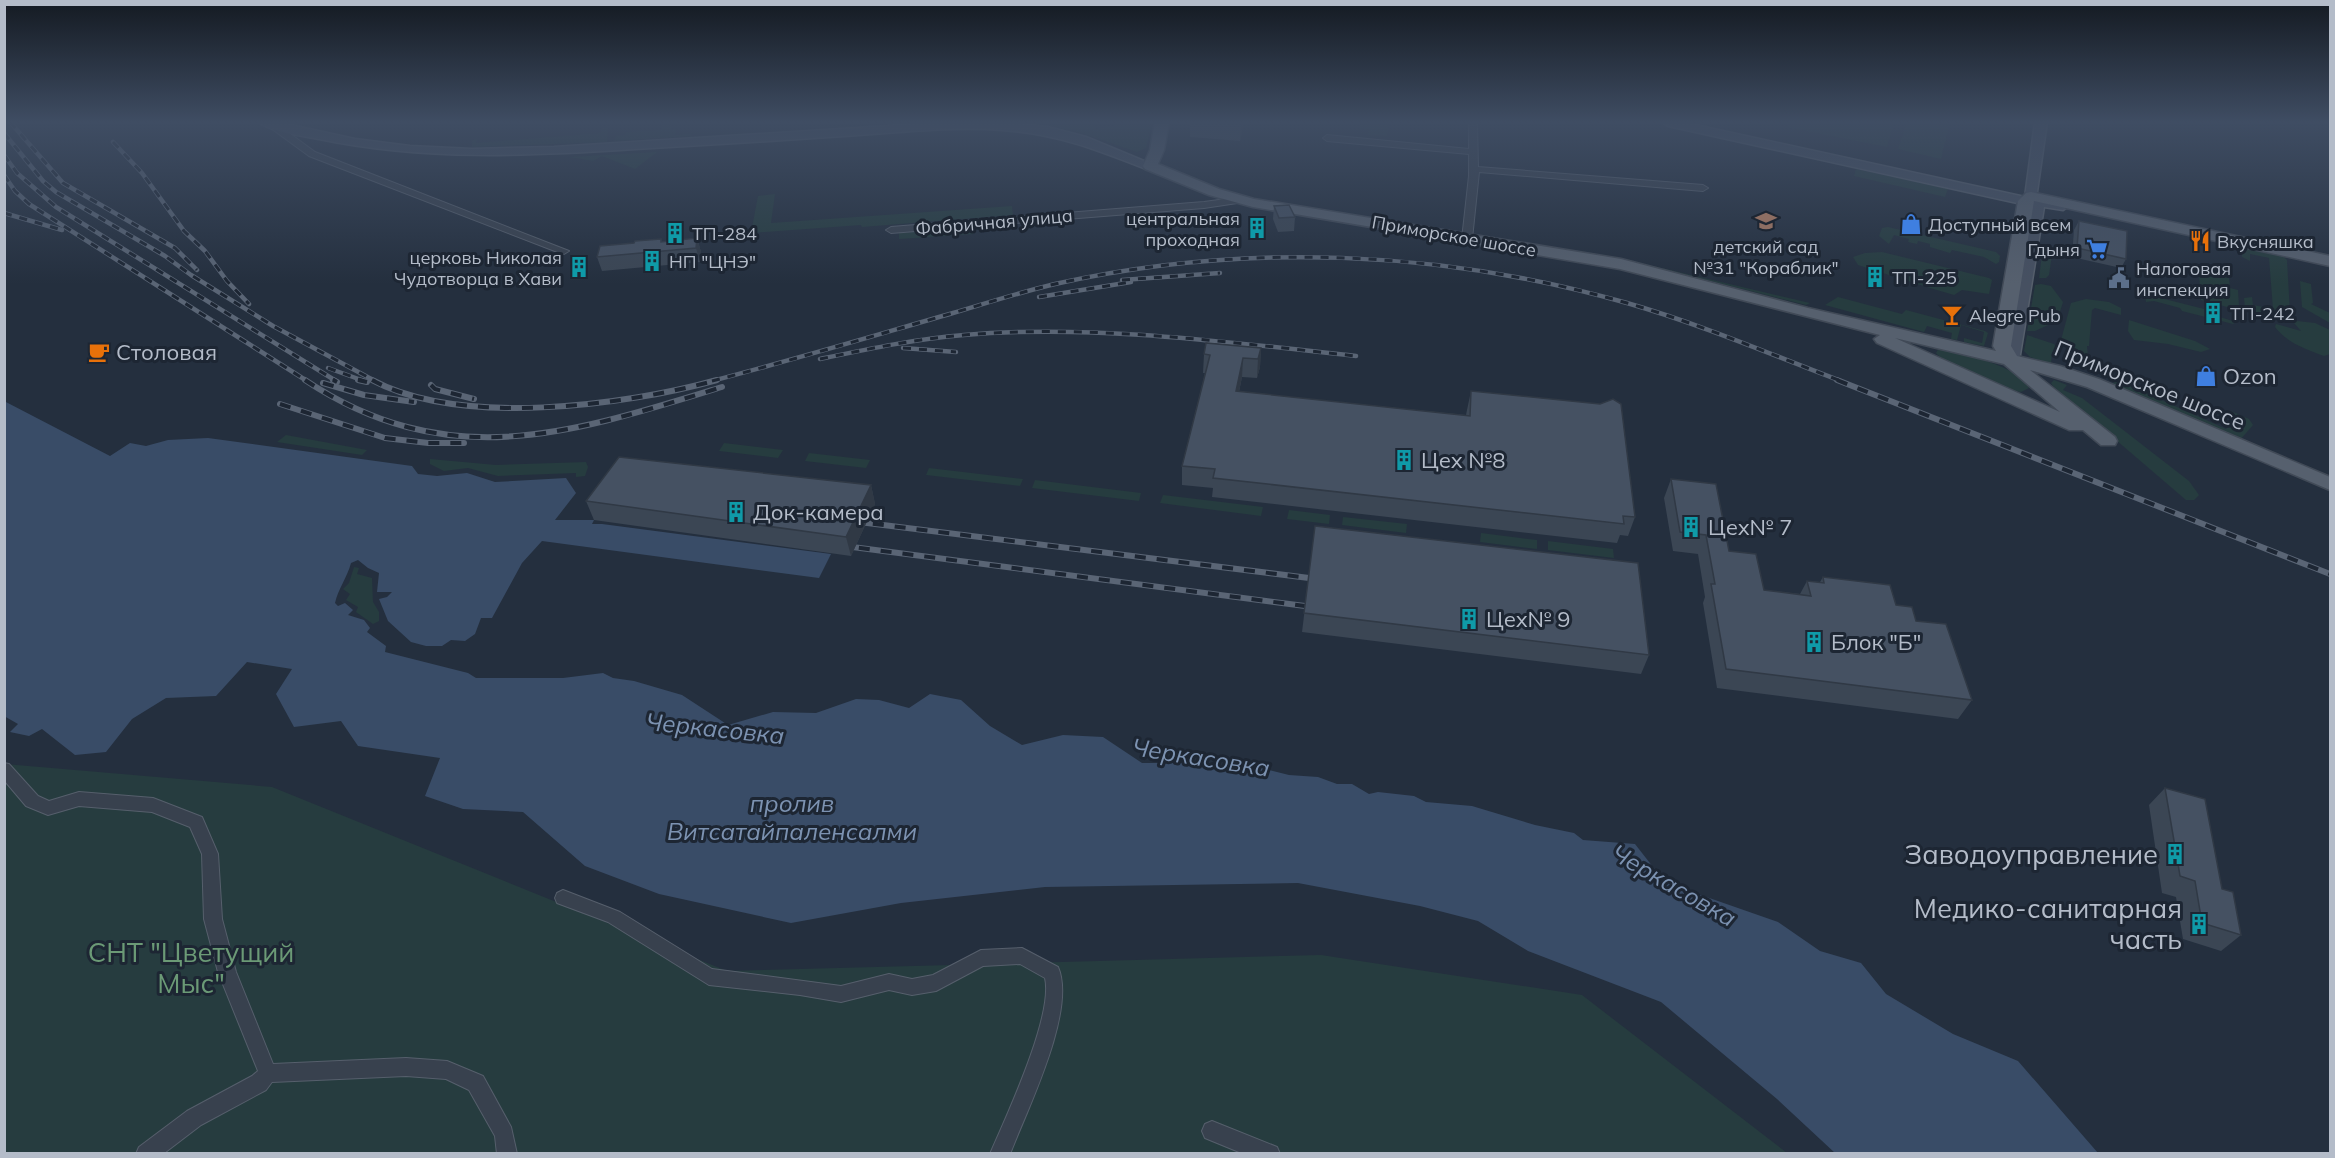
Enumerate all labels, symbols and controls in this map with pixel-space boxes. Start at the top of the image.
street label: Фабричная улица [914,204,1074,240]
place label: центральная проходная [1126,207,1240,251]
school or university icon: детский сад №31 "Кораблик" [1754,209,1778,233]
street label: Приморское шоссе [1370,210,1538,262]
shop icon: Доступный всем [1899,212,1923,236]
place label: Доступный всем [1928,213,2071,236]
building icon: центральная проходная [1245,216,1269,240]
building icon: ТП-284 [663,221,687,245]
place label: ТП-284 [692,222,757,245]
restaurant icon: Вкусняшка [2188,229,2212,253]
place label: Вкусняшка [2217,230,2314,253]
place label: детский сад №31 "Кораблик" [1693,235,1839,279]
supermarket icon: Гдыня [2085,237,2109,261]
place label: Гдыня [2028,238,2080,261]
place label: церковь Николая Чудотворца в Хави [394,246,562,290]
building icon: НП "ЦНЭ" [640,249,664,273]
place label: НП "ЦНЭ" [669,250,756,273]
building icon: церковь Николая Чудотворца в Хави [567,255,591,279]
place label: Налоговая инспекция [2136,257,2231,301]
building icon: ТП-225 [1863,265,1887,289]
place label: ТП-225 [1892,266,1957,289]
public building icon: Налоговая инспекция [2107,266,2131,290]
building icon: ТП-242 [2201,301,2225,325]
place label: ТП-242 [2230,302,2295,325]
bar icon: Alegre Pub [1940,303,1964,327]
place label: Alegre Pub [1969,304,2061,327]
street label: Приморское шоссе [2051,334,2249,436]
place label: Столовая [116,338,217,366]
cafe icon: Столовая [87,340,111,364]
place label: Ozon [2223,362,2277,390]
shop icon: Ozon [2194,364,2218,388]
place label: Цех №8 [1421,446,1505,474]
building icon: Цех №8 [1392,448,1416,472]
place label: Док-камера [753,498,884,526]
building icon: Док-камера [724,500,748,524]
place label: Цех№ 7 [1708,513,1792,541]
building icon: Цех№ 7 [1679,515,1703,539]
place label: Цех№ 9 [1486,605,1570,633]
building icon: Цех№ 9 [1457,607,1481,631]
place label: Блок "Б" [1831,628,1921,656]
building icon: Блок "Б" [1802,630,1826,654]
water label: Черкасовка [644,706,786,750]
water label: Черкасовка [1130,731,1272,783]
water label: пролив Витсатайпаленсалми [667,788,917,846]
water label: Черкасовка [1606,837,1742,933]
place label: Заводоуправление [1905,837,2158,871]
building icon: Заводоуправление [2163,842,2187,866]
place label: Медико-санитарная часть [1914,891,2182,956]
building icon: Медико-санитарная часть [2187,912,2211,936]
park label: СНТ "Цветущий Мыс" [88,935,294,1000]

